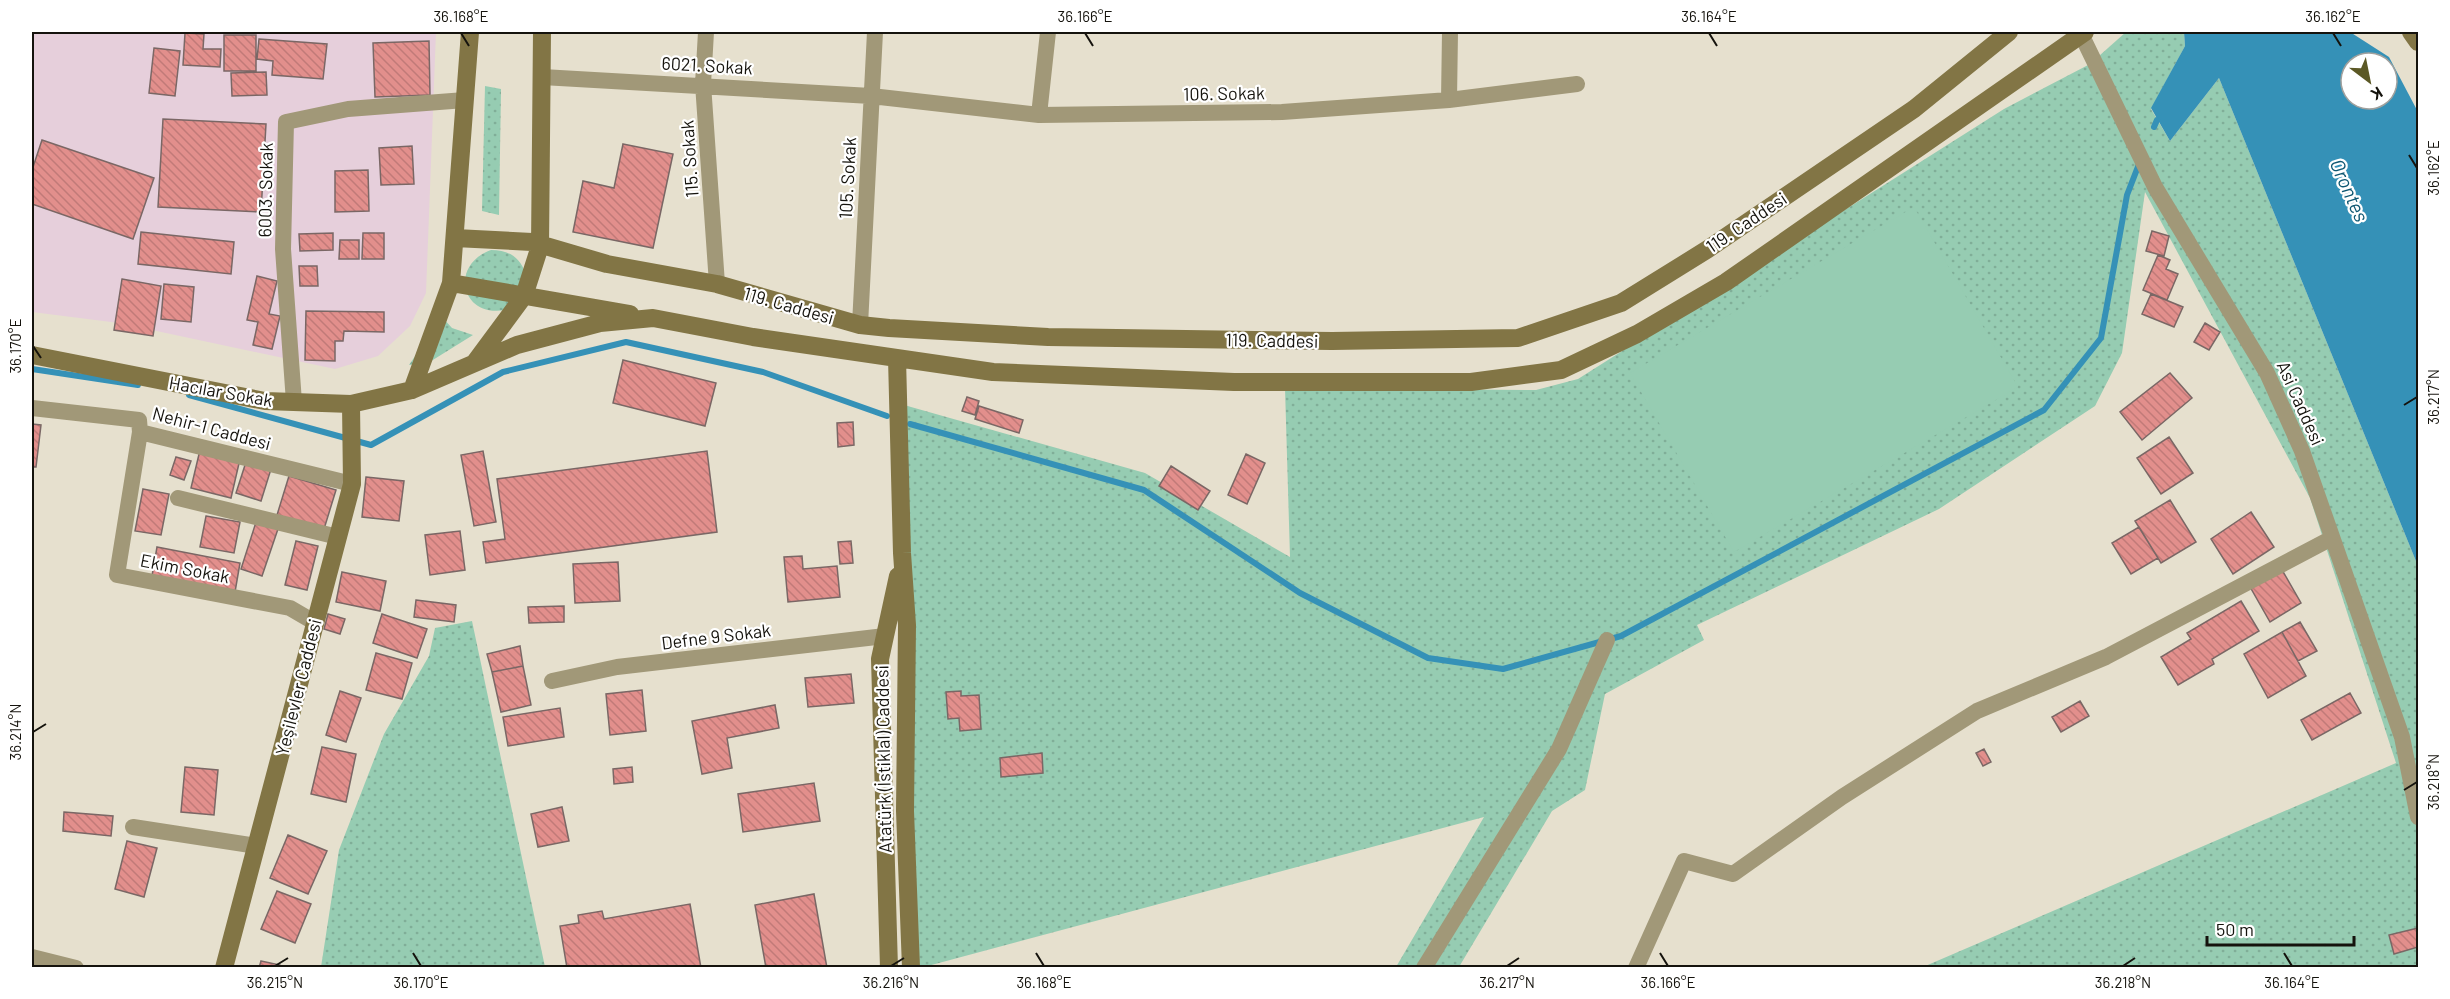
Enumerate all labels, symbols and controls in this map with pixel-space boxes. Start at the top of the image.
text: 36.168°E [433,7,489,25]
text: 36.166°E [1057,7,1113,25]
text: 36.164°E [1681,7,1737,25]
text: 36.162°E [2305,7,2361,25]
north arrow [2339,51,2399,111]
street label: 6021. Sokak [661,52,753,78]
street label: 106. Sokak [1183,81,1265,105]
text: K [2368,83,2387,105]
street label: 115. Sokak [675,119,703,199]
street label: 105. Sokak [834,137,860,219]
text: 36.162°E [2424,140,2442,196]
street label: 6003. Sokak [253,142,277,238]
water label: Orontes [2326,155,2374,225]
street label: 119. Caddesi [1701,187,1791,257]
street label: 119. Caddesi [741,282,837,328]
text: 36.170°E [6,318,24,374]
street label: 119. Caddesi [1225,328,1319,352]
street label: Asi Caddesi [2273,357,2329,449]
text: 36.217°N [2424,369,2442,425]
street label: Hacılar Sokak [167,371,275,411]
street label: Nehir-1 Caddesi [150,402,274,454]
street label: Ekim Sokak [139,549,231,587]
street label: Yeşilevler Caddesi [270,616,326,758]
street label: Defne 9 Sokak [660,618,772,654]
street label: Atatürk (İstiklal) Caddesi [870,665,896,853]
text: 36.214°N [6,704,24,760]
text: 36.218°N [2424,754,2442,810]
scale bar [2207,909,2354,947]
text: 50 m [2216,918,2254,940]
text: 36.215°N [247,973,303,991]
text: 36.170°E [393,973,449,991]
text: 36.216°N [863,973,919,991]
text: 36.168°E [1016,973,1072,991]
text: 36.217°N [1479,973,1535,991]
text: 36.166°E [1640,973,1696,991]
text: 36.218°N [2095,973,2151,991]
text: 36.164°E [2264,973,2320,991]

